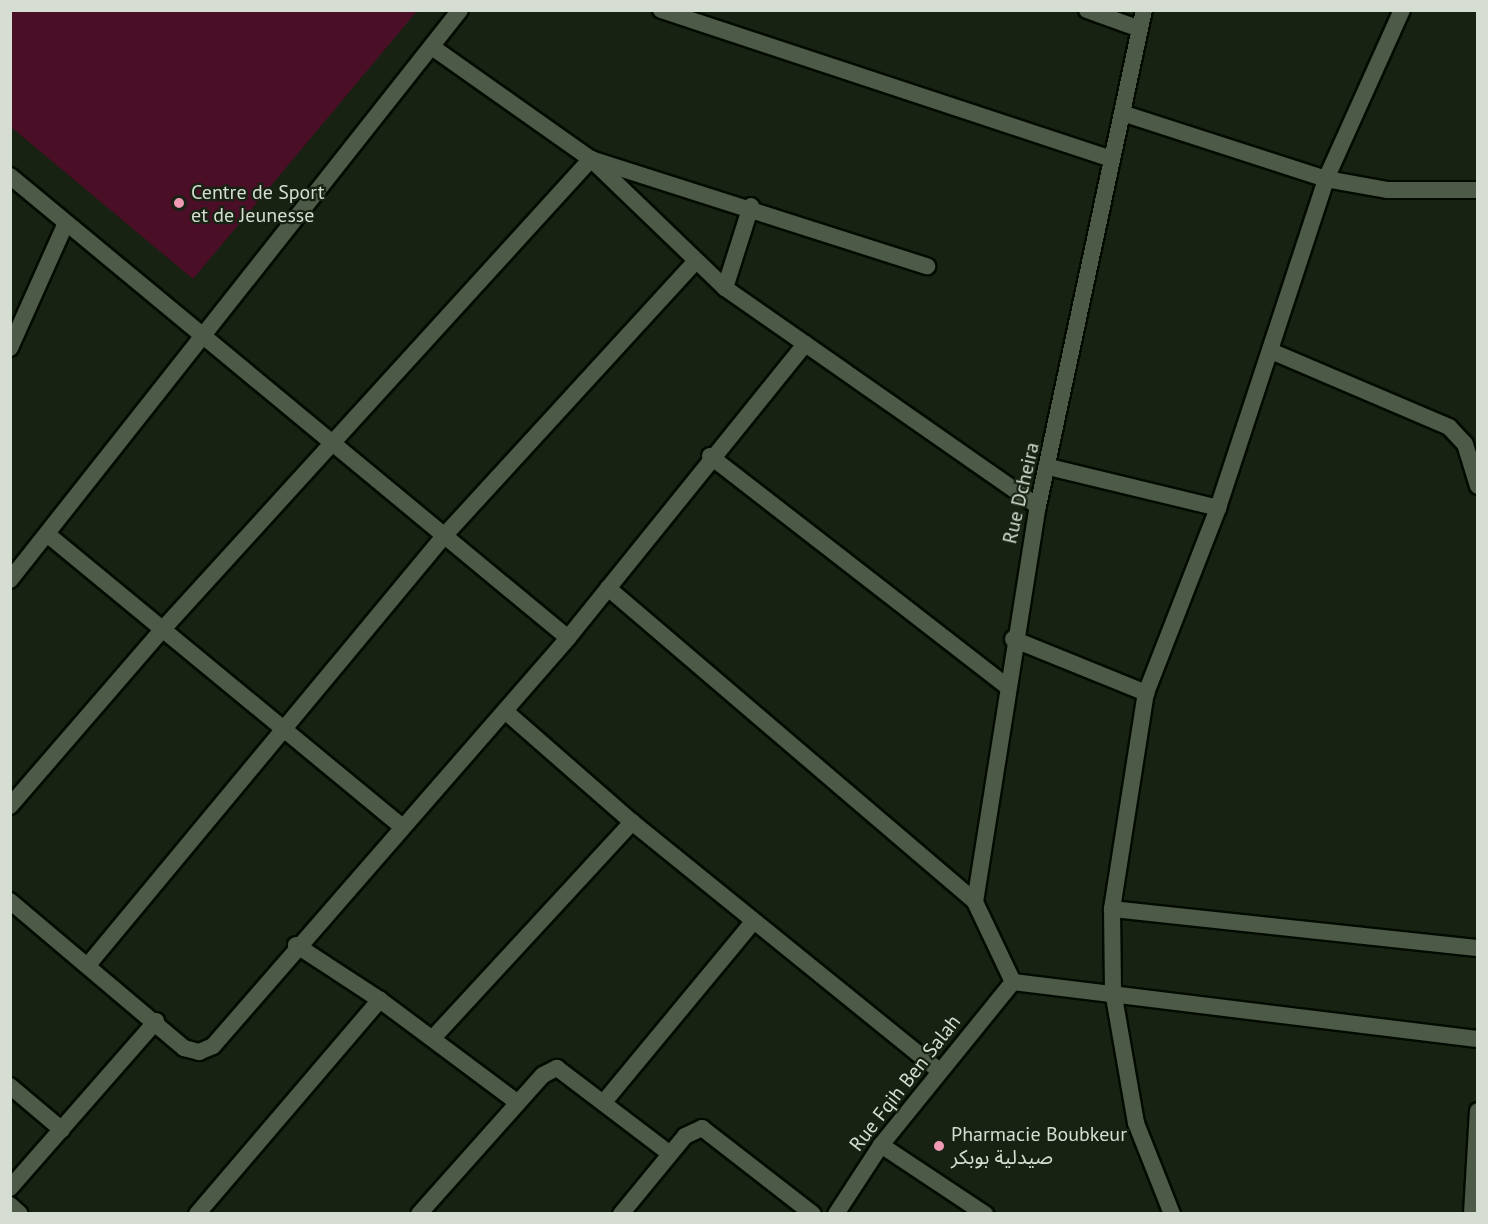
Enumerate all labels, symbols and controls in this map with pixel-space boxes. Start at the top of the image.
place label: Centre de Sport et de Jeunesse [191,180,324,227]
marker: Centre de Sport et de Jeunesse [172,196,186,210]
street label: Rue Dcheira [998,440,1044,546]
street label: Rue Fqih Ben Salah [844,1010,966,1156]
place label: Pharmacie Boubkeur صيدلية بوبكر [951,1122,1127,1169]
marker: Pharmacie Boubkeur صيدلية بوبكر [932,1139,946,1153]

